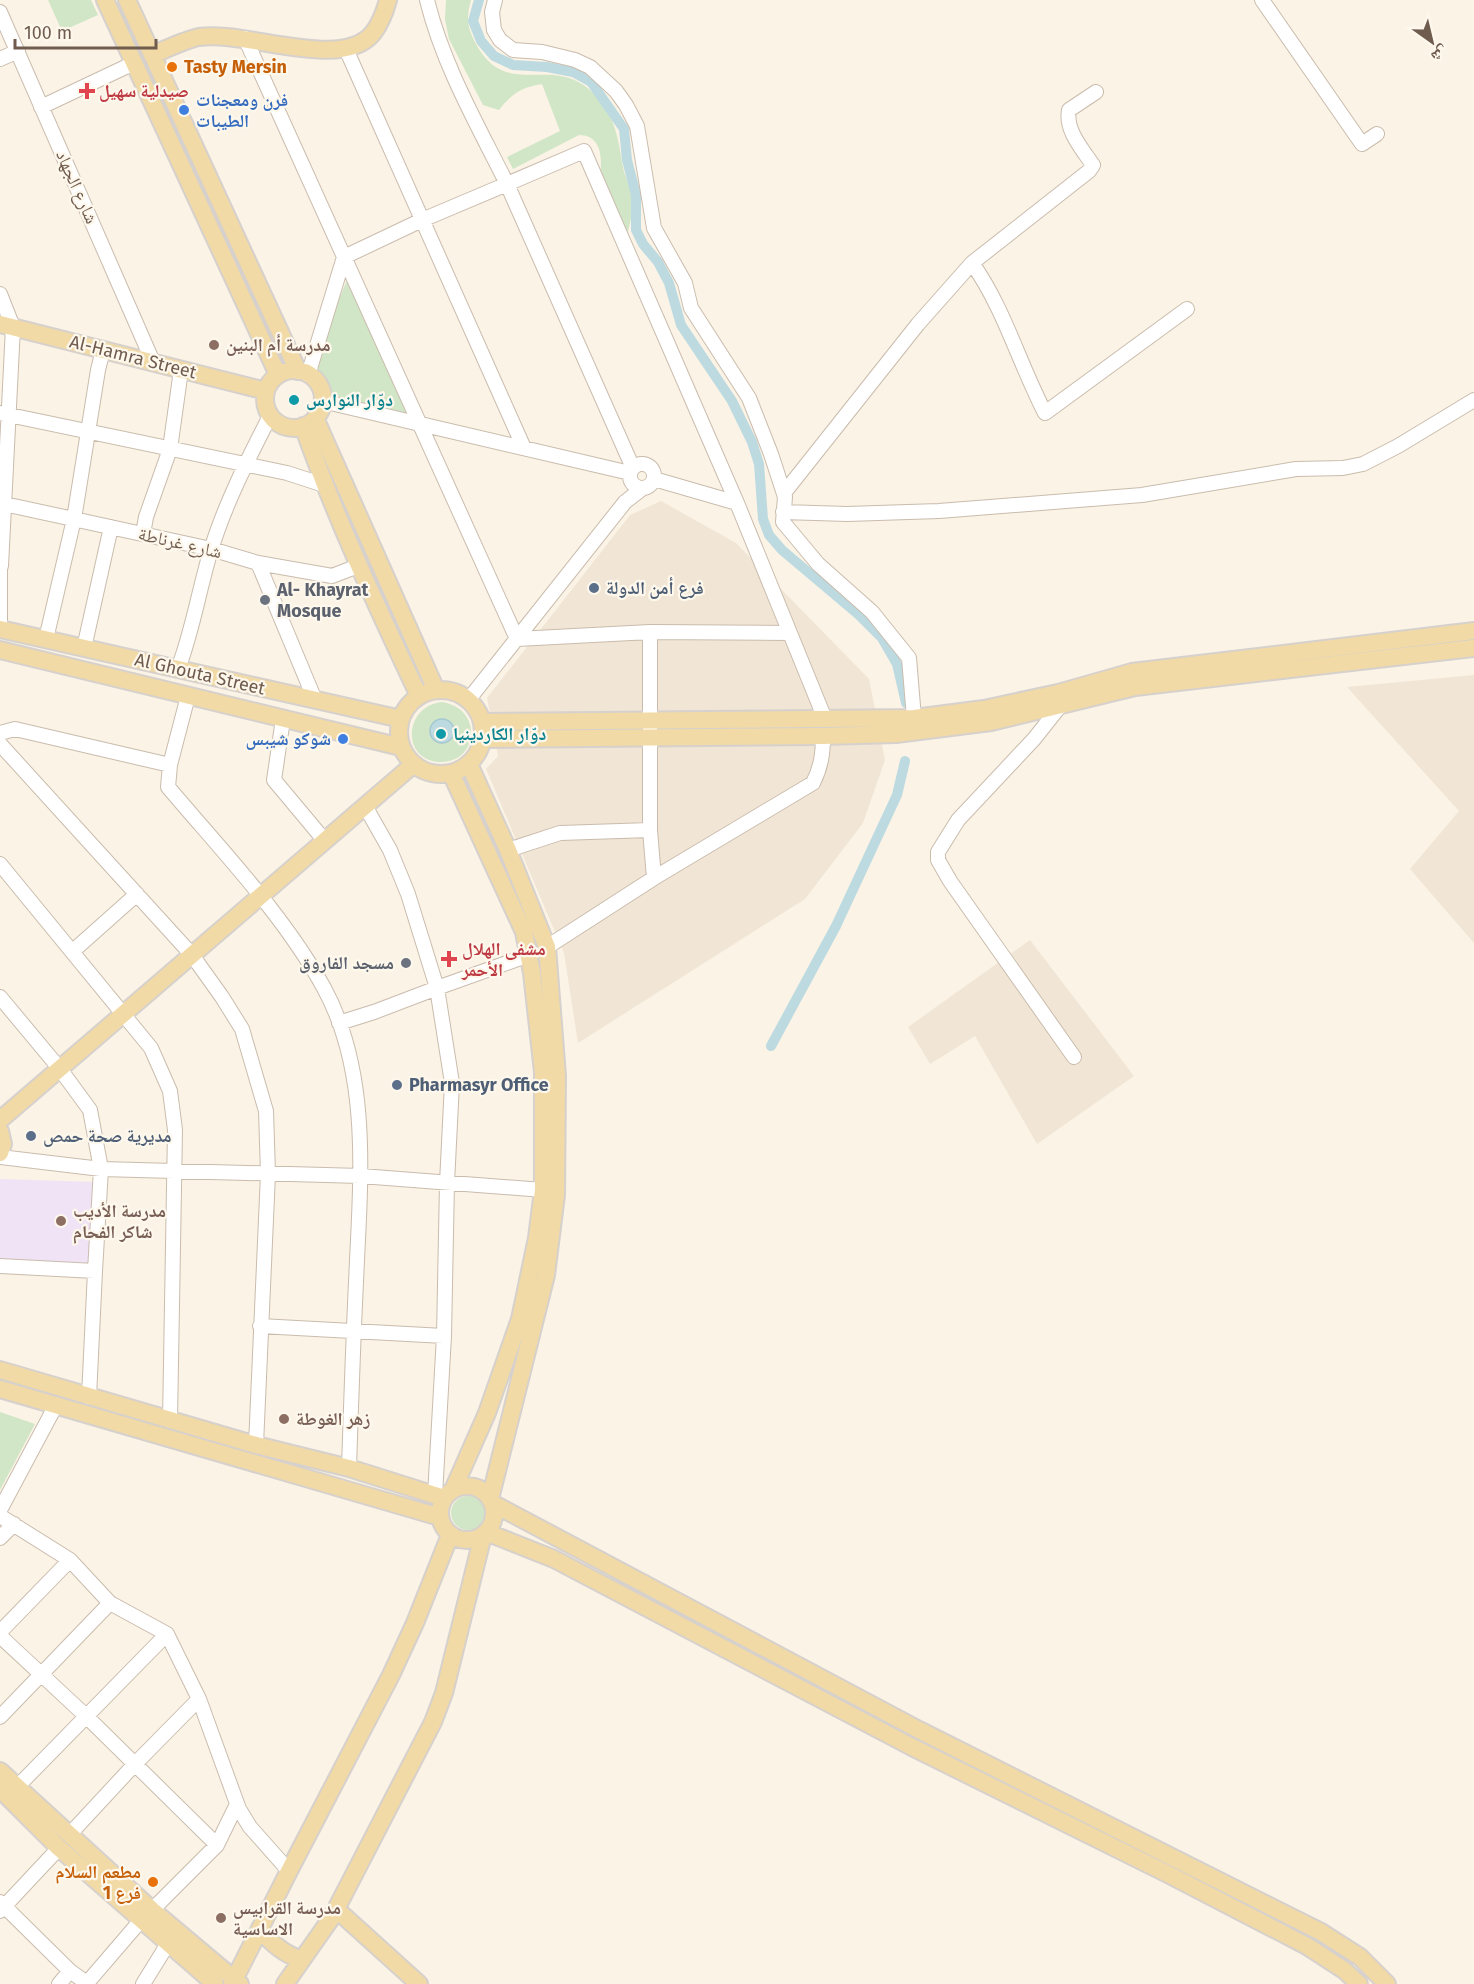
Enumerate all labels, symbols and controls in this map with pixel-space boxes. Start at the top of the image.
scale bar [15,12,156,50]
north arrow [1402,12,1462,72]
text: 100 m [24,22,72,44]
text: ش [1428,41,1452,67]
place label: Tasty Mersin [184,56,287,78]
marker: Tasty Mersin [165,60,179,74]
place label: صيدلية سهيل [99,80,189,102]
marker: صيدلية سهيل [80,84,94,98]
place label: فرن ومعجنات الطيبات [196,89,288,132]
marker: فرن ومعجنات الطيبات [177,103,191,117]
street label: شارع الجهاد [51,147,103,227]
street label: Al-Hamra Street [67,331,199,383]
place label: مدرسة أم البنين [226,334,331,357]
marker: مدرسة أم البنين [207,338,221,352]
place label: دوّار النوارس [306,389,393,411]
marker: دوّار النوارس [287,393,301,407]
street label: شارع غرناطة [136,523,224,563]
place label: فرع أمن الدولة [606,577,704,599]
place label: Al- Khayrat Mosque [276,579,370,622]
marker: فرع أمن الدولة [587,581,601,595]
marker: Al- Khayrat Mosque [258,593,272,607]
street label: Al Ghouta Street [133,648,268,700]
place label: دوّار الكاردينيا [453,723,546,745]
marker: دوّار الكاردينيا [434,727,448,741]
place label: شوكو شيبس [246,728,331,750]
marker: شوكو شيبس [336,732,350,746]
place label: مشفى الهلال الأحمر [461,938,546,981]
marker: مشفى الهلال الأحمر [440,950,458,968]
place label: مسجد الفاروق [299,952,394,974]
marker: مسجد الفاروق [399,956,413,970]
place label: Pharmasyr Office [409,1074,549,1096]
marker: Pharmasyr Office [390,1078,404,1092]
place label: مديرية صحة حمص [43,1125,172,1147]
marker: مديرية صحة حمص [24,1129,38,1143]
place label: مدرسة الأديب شاكر الفحام [73,1200,166,1244]
marker: مدرسة الأديب شاكر الفحام [54,1214,68,1228]
place label: زهر الغوطة [296,1408,370,1430]
marker: زهر الغوطة [277,1412,291,1426]
place label: مطعم السلام فرع 1 [56,1861,141,1904]
marker: مطعم السلام فرع 1 [146,1875,160,1889]
place label: مدرسة القرابيس الاساسية [233,1897,341,1940]
marker: مدرسة القرابيس الاساسية [214,1911,228,1925]

